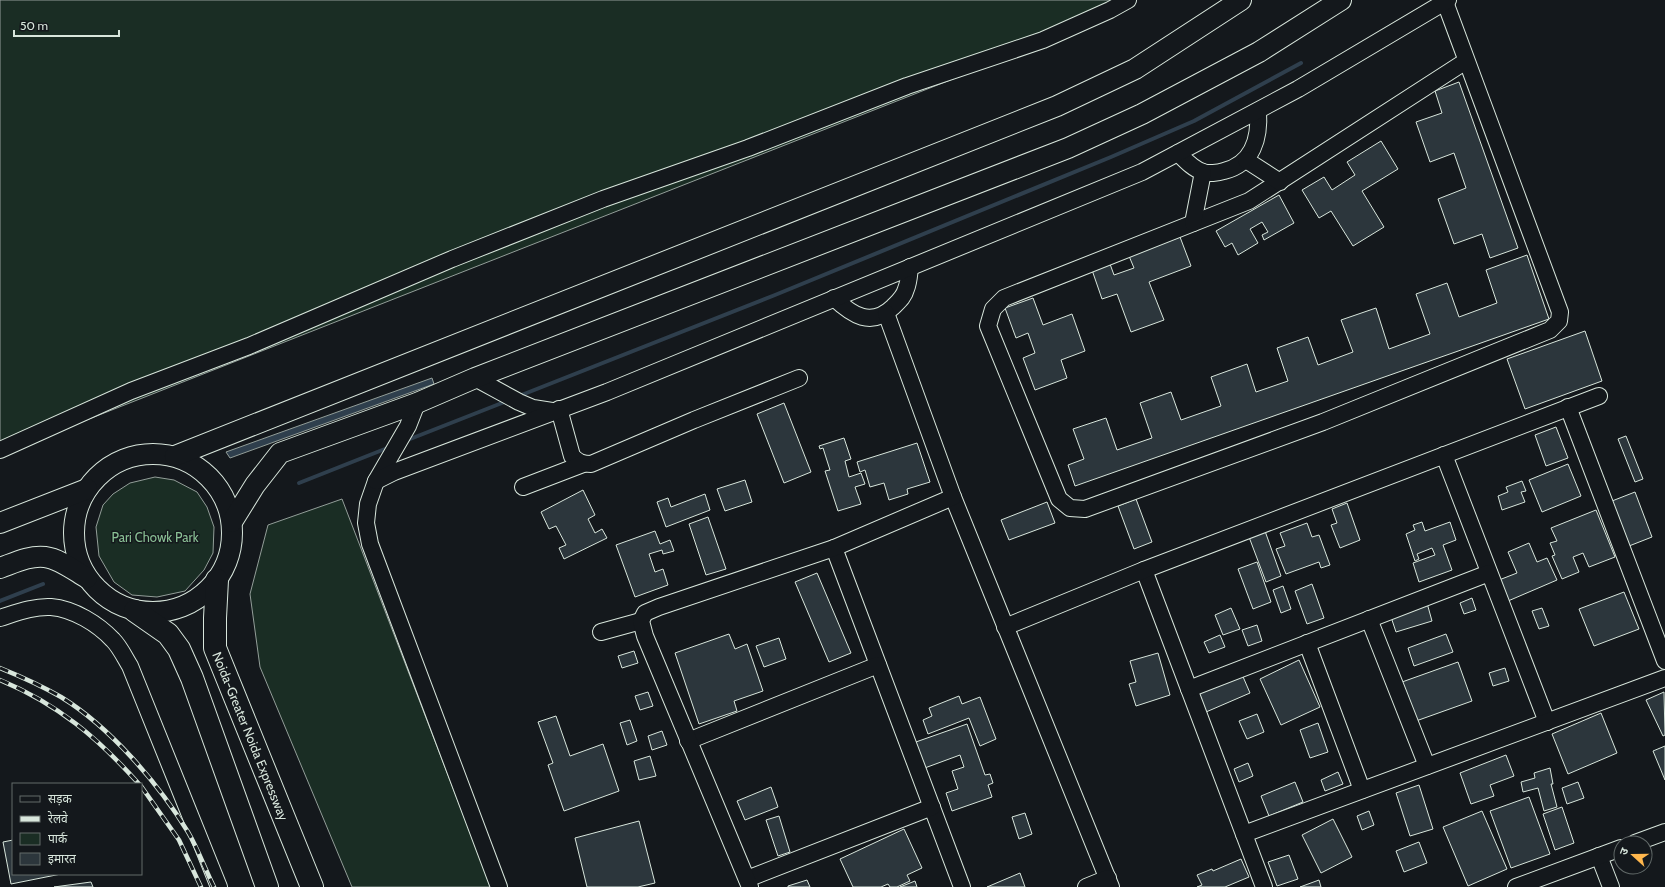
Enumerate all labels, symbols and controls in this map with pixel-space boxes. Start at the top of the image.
scale bar [14,12,119,38]
text: 50 m [20,18,48,33]
park label: Pari Chowk Park [111,529,199,545]
street label: Noida-Greater Noida Expressway [209,649,292,823]
legend [12,783,142,875]
text: सड़क [48,791,73,806]
text: रेलवे [48,811,68,826]
text: पार्क [48,831,68,846]
north arrow [1613,835,1653,875]
text: उ [1616,845,1632,857]
text: इमारत [48,851,77,866]

